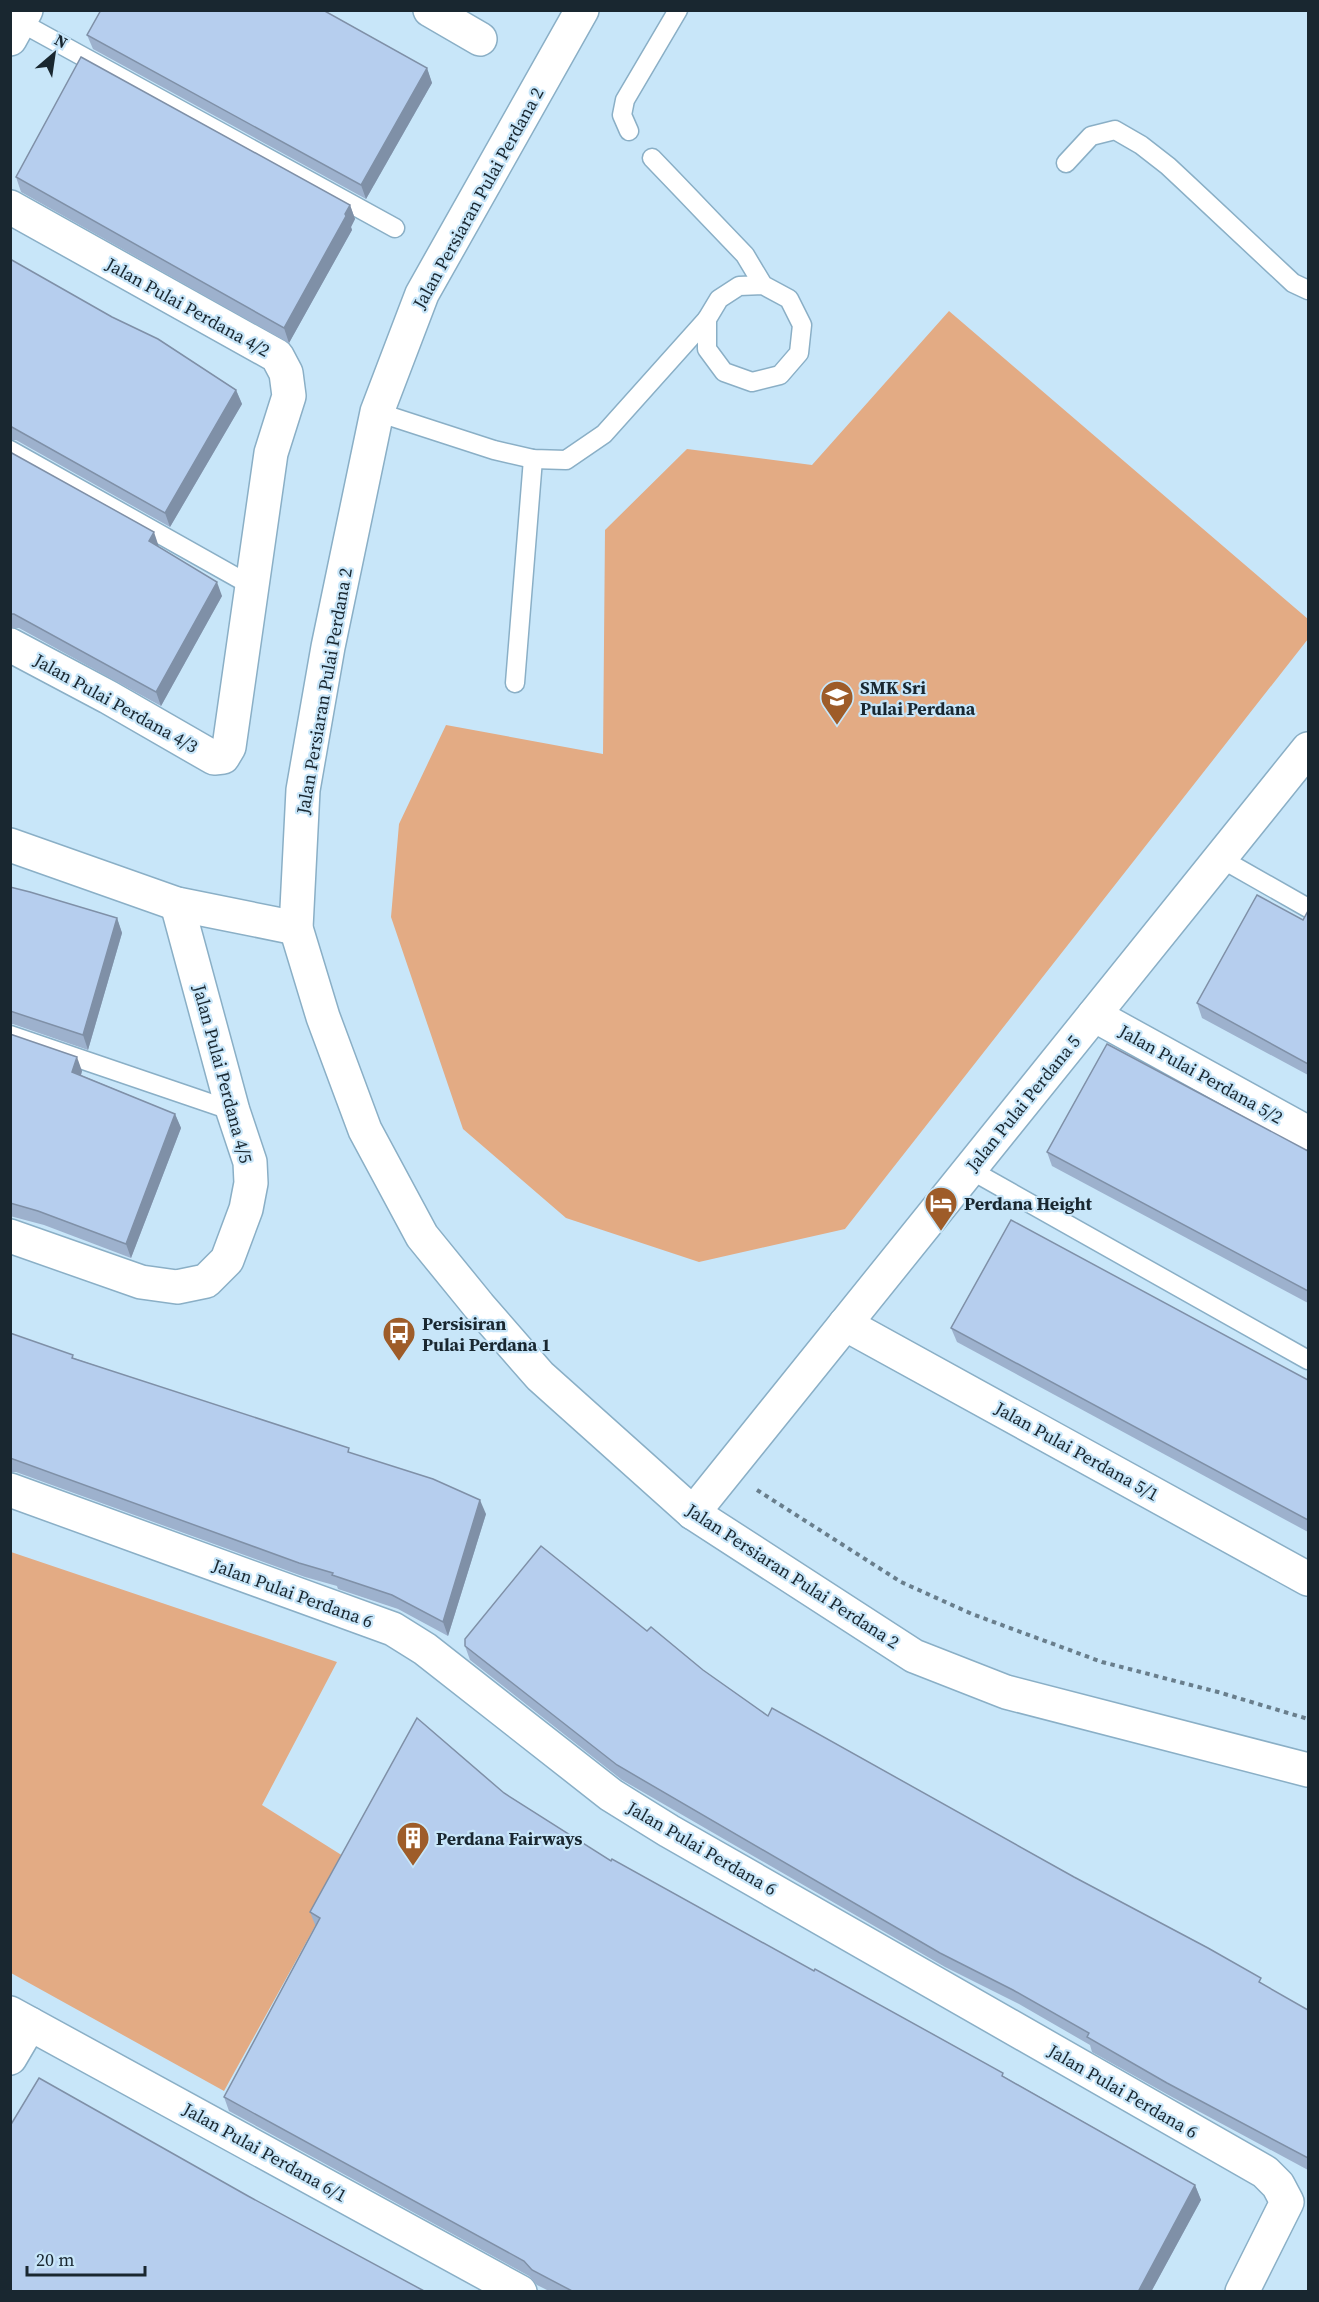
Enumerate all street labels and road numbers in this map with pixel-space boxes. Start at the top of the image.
street label: Jalan Persiaran Pulai Perdana 2 [406,83,549,314]
street label: Jalan Pulai Perdana 4/2 [101,251,275,363]
street label: Jalan Persiaran Pulai Perdana 2 [290,566,358,817]
street label: Jalan Pulai Perdana 4/3 [29,647,203,759]
street label: Jalan Pulai Perdana 4/5 [187,981,259,1166]
street label: Jalan Pulai Perdana 5/2 [1114,1018,1288,1130]
street label: Jalan Pulai Perdana 5 [959,1029,1086,1177]
street label: Jalan Pulai Perdana 5/1 [990,1395,1164,1507]
street label: Jalan Persiaran Pulai Perdana 2 [681,1497,905,1654]
street label: Jalan Pulai Perdana 6 [208,1552,377,1634]
street label: Jalan Pulai Perdana 6 [622,1794,781,1901]
street label: Jalan Pulai Perdana 6 [1043,2037,1202,2144]
street label: Jalan Pulai Perdana 6/1 [178,2096,352,2208]

